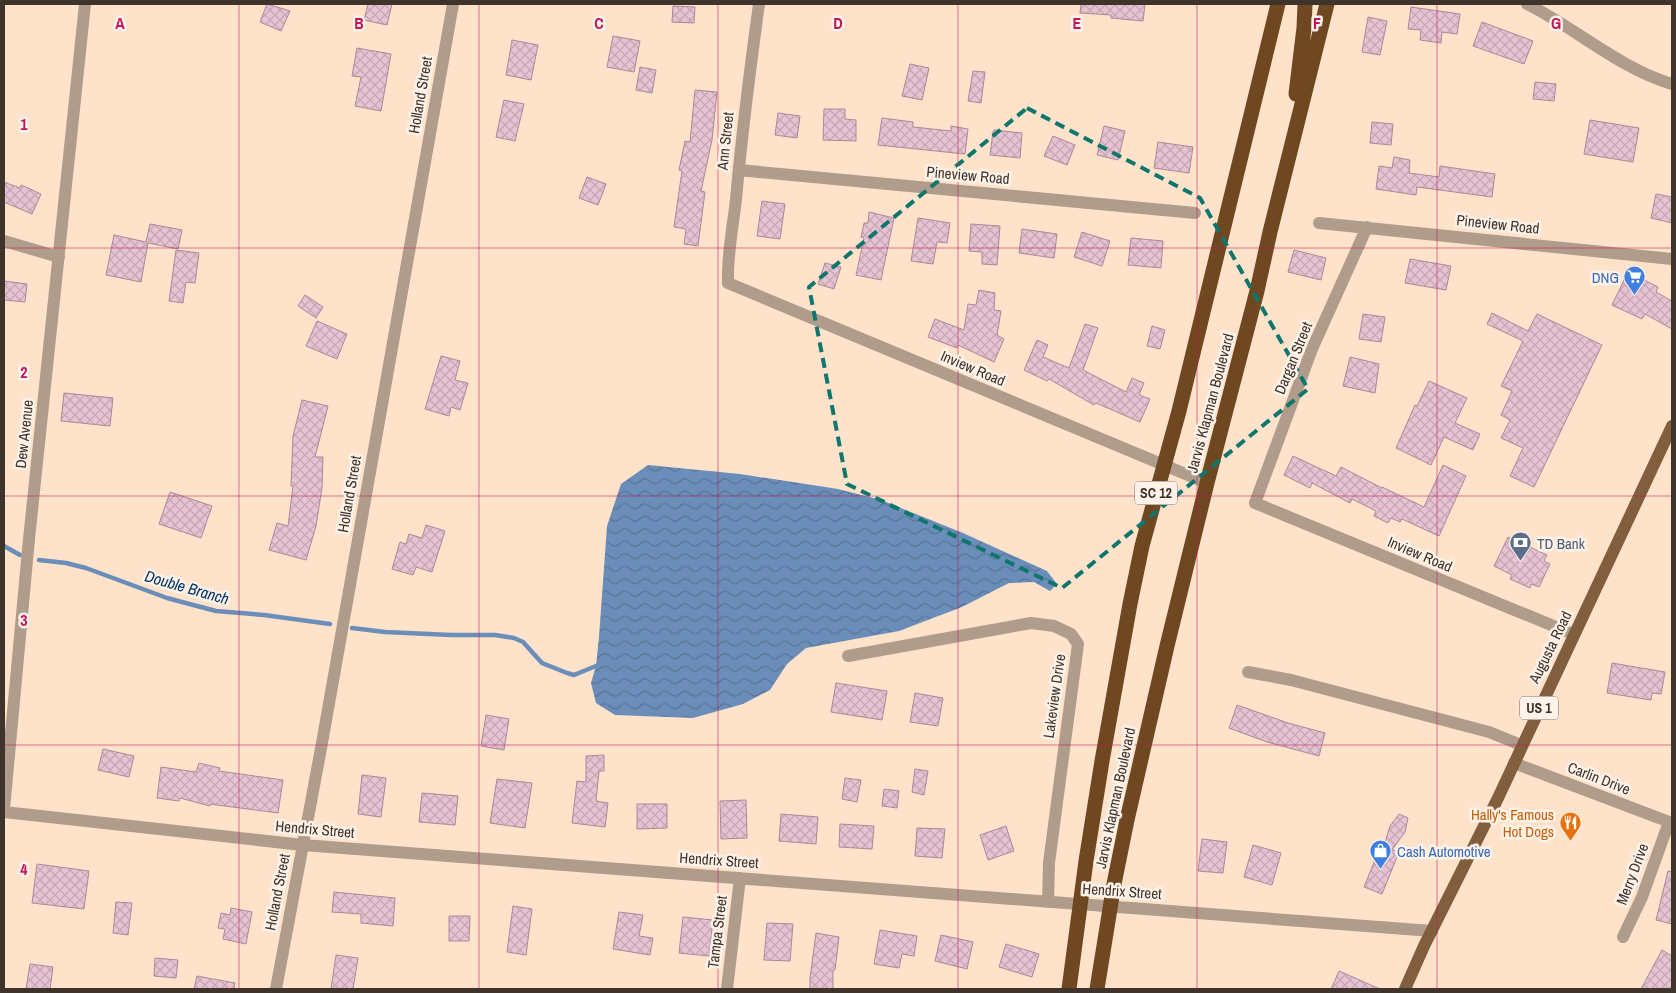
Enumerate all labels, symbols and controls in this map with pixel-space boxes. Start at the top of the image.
text: A [115,12,125,34]
text: B [354,12,364,34]
text: C [594,12,604,34]
text: D [833,12,843,34]
text: E [1073,12,1082,34]
text: F [1313,12,1321,34]
text: G [1551,12,1561,34]
street label: Holland Street [403,54,437,135]
street label: Ann Street [711,110,739,172]
text: 1 [20,113,28,135]
street label: Pineview Road [926,161,1010,189]
street label: Pineview Road [1455,209,1541,239]
supermarket icon: DNG [1623,265,1647,296]
place label: DNG [1592,267,1619,288]
street label: Dargan Street [1269,318,1317,397]
street label: Jarvis Klapman Boulevard [1181,331,1239,475]
street label: Inview Road [937,345,1009,391]
text: 2 [20,361,28,383]
street label: Dew Avenue [10,399,38,469]
street label: Holland Street [332,453,366,534]
road number: SC 12 [1135,482,1177,504]
street label: Inview Road [1384,531,1456,577]
bank icon: TD Bank [1509,531,1533,562]
place label: TD Bank [1537,533,1586,554]
water label: Double Branch [142,564,232,610]
street label: Augusta Road [1523,607,1577,688]
text: 3 [20,609,28,631]
street label: Lakeview Drive [1038,652,1070,739]
road number: US 1 [1520,696,1558,720]
street label: Jarvis Klapman Boulevard [1090,726,1140,870]
street label: Carlin Drive [1565,756,1634,800]
place label: Hally's Famous Hot Dogs [1471,804,1554,842]
restaurant icon: Hally's Famous Hot Dogs [1558,811,1582,842]
street label: Hendrix Street [275,815,356,843]
shop icon: Cash Automotive [1369,839,1393,870]
street label: Merry Drive [1611,840,1653,908]
place label: Cash Automotive [1397,841,1491,862]
street label: Hendrix Street [679,847,760,873]
street label: Holland Street [259,851,295,932]
text: 4 [20,858,28,880]
street label: Hendrix Street [1082,878,1163,904]
street label: Tampa Street [702,894,732,970]

